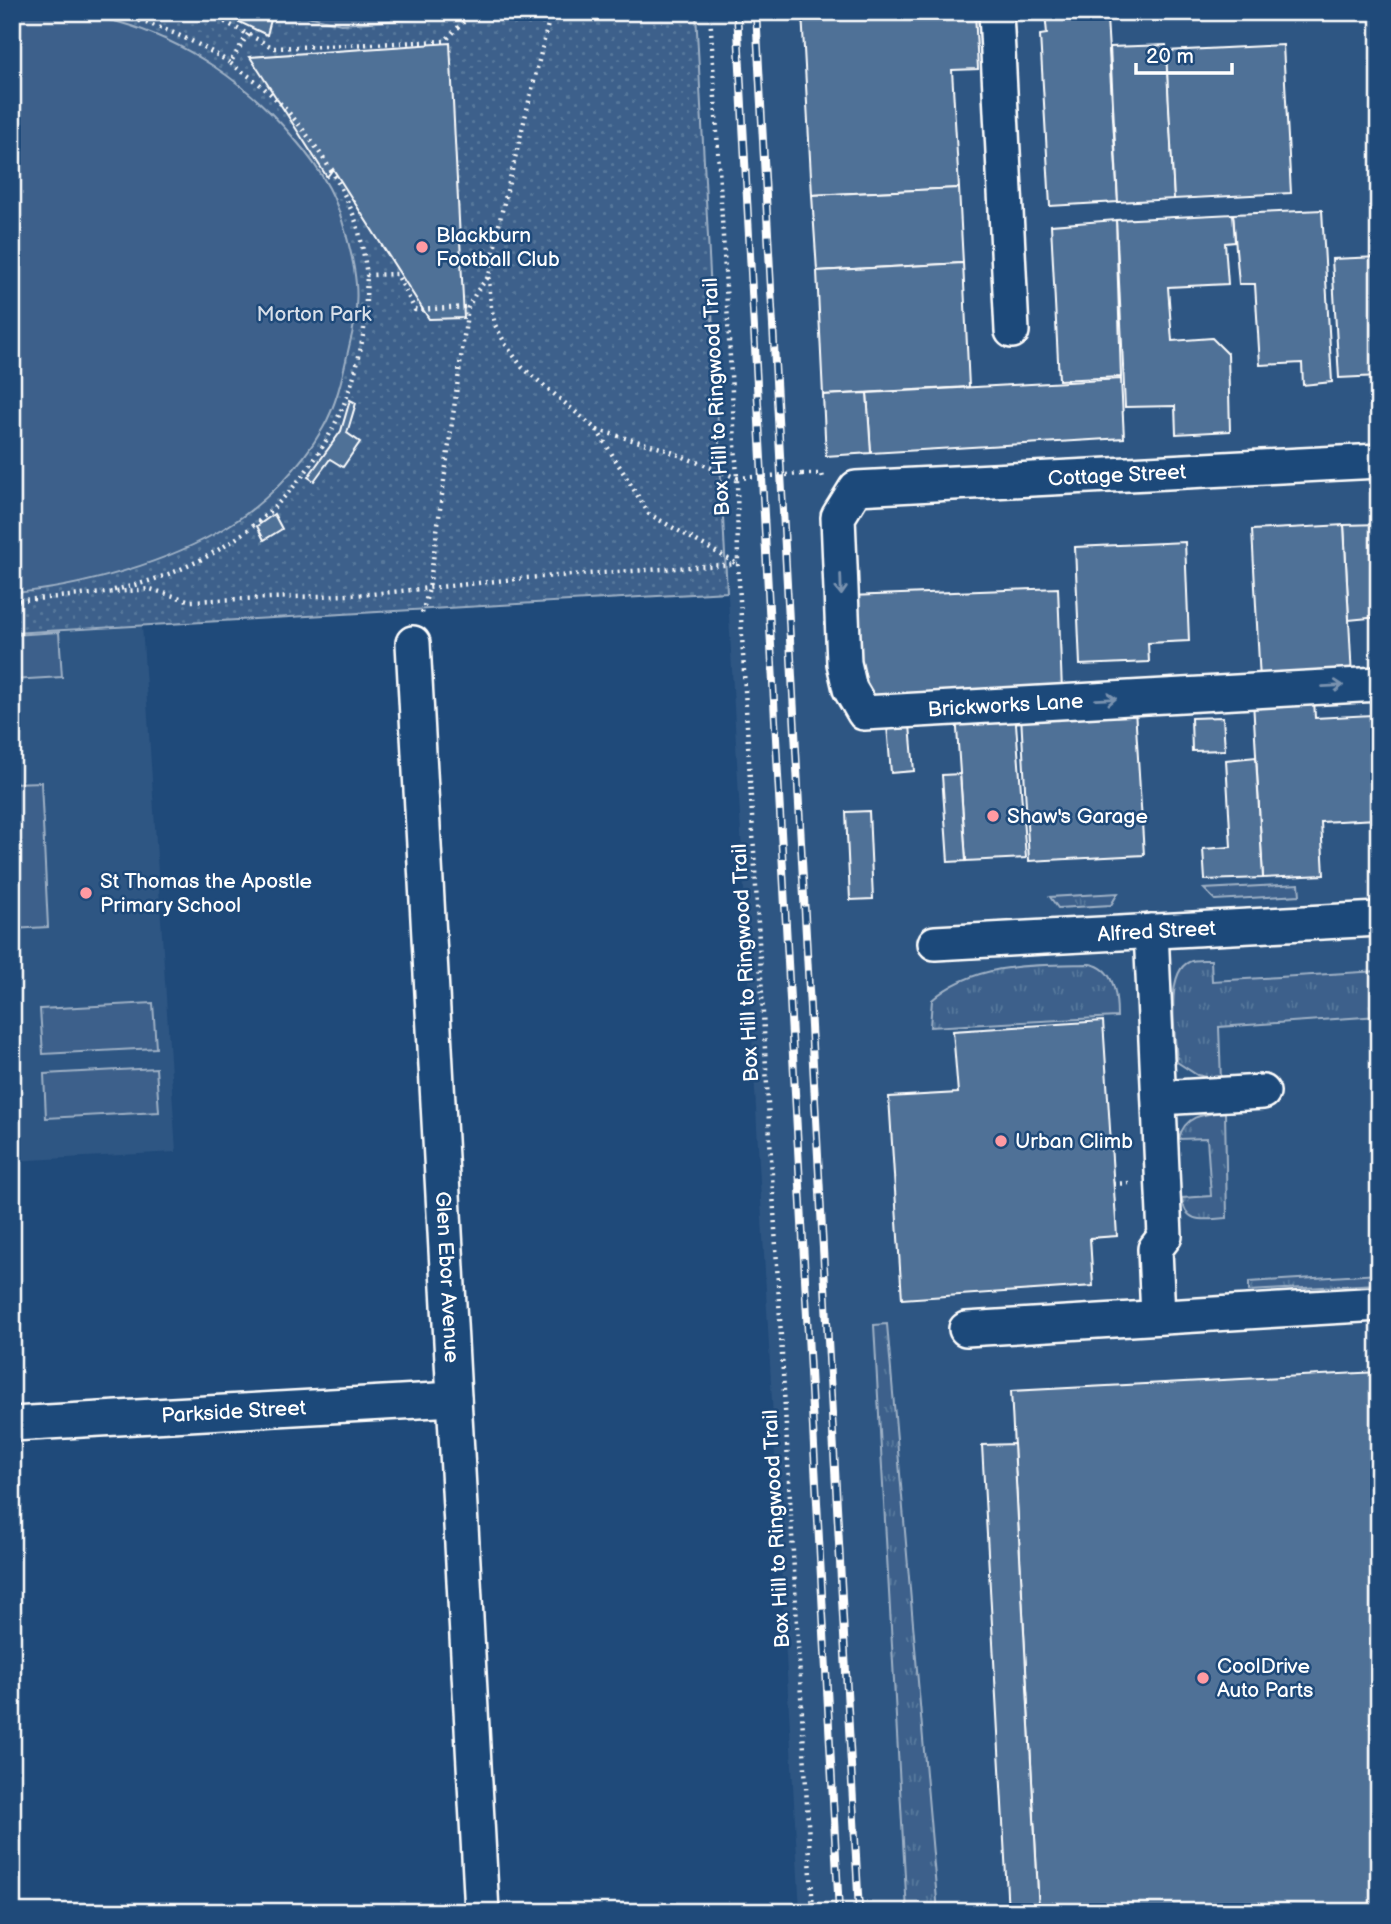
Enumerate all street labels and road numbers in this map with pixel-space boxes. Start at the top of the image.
street label: Box Hill to Ringwood Trail [698,277,735,517]
street label: Cottage Street [1047,459,1187,492]
street label: Brickworks Lane [927,689,1084,722]
street label: Box Hill to Ringwood Trail [727,843,764,1083]
street label: Alfred Street [1097,916,1217,947]
street label: Glen Ebor Avenue [430,1191,464,1363]
street label: Parkside Street [161,1395,307,1429]
street label: Box Hill to Ringwood Trail [758,1409,795,1649]

